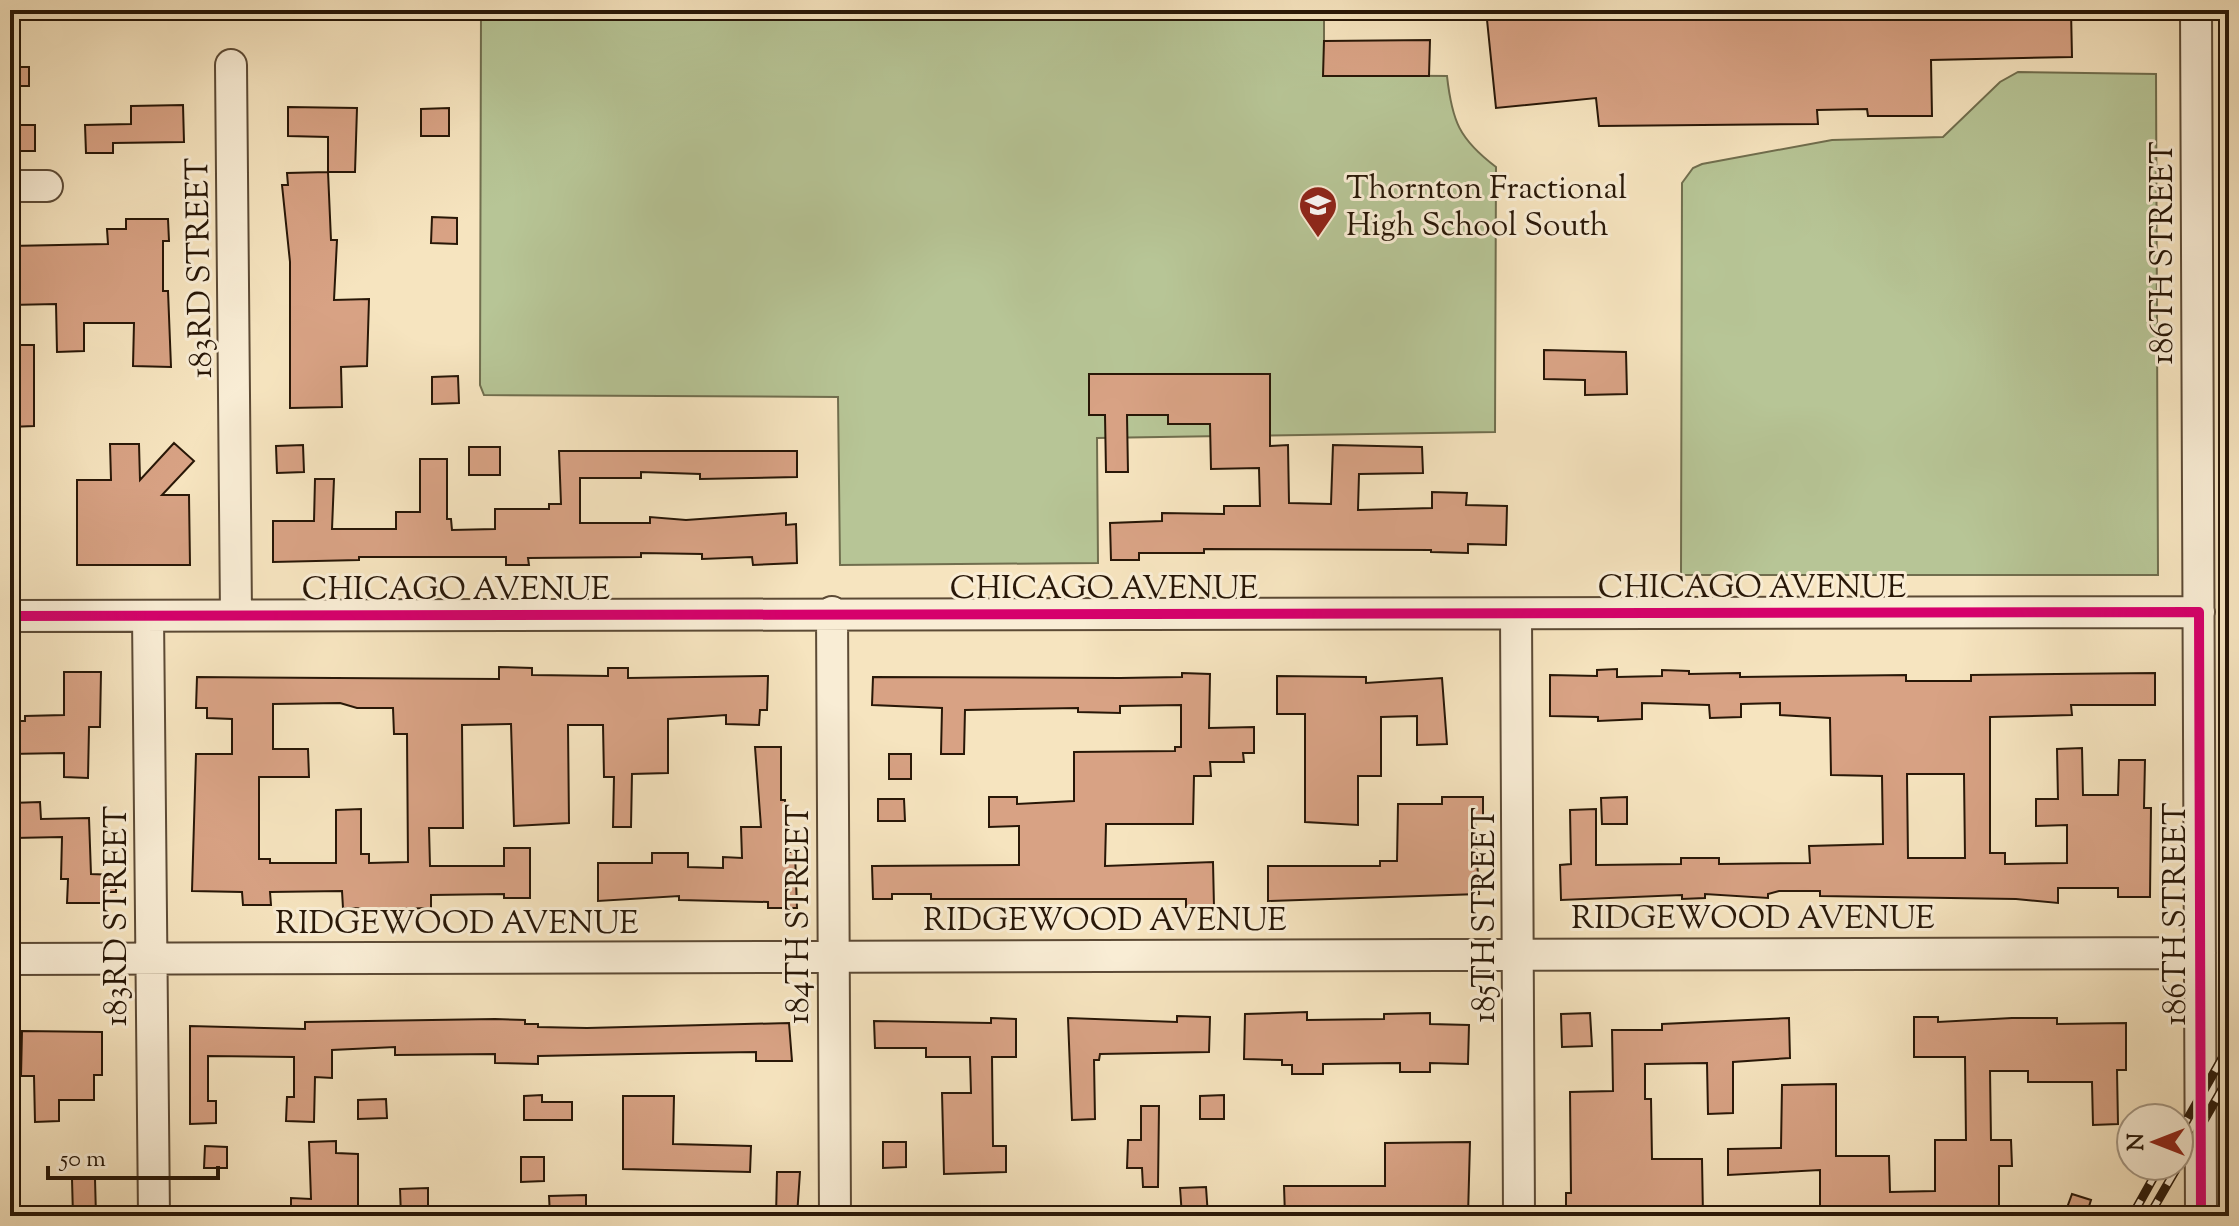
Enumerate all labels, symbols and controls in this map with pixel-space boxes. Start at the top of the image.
street label: 186TH STREET [2141,141,2187,365]
street label: 183RD STREET [176,157,226,379]
place label: Thornton Fractional High School South [1346,167,1627,250]
school or university icon: Thornton Fractional High School South [1297,184,1339,239]
street label: CHICAGO AVENUE [1598,566,1906,612]
street label: CHICAGO AVENUE [950,567,1258,613]
street label: CHICAGO AVENUE [302,568,610,614]
street label: 186TH STREET [2154,802,2200,1026]
street label: 184TH STREET [777,804,823,1024]
street label: 183RD STREET [95,806,141,1026]
street label: 185TH STREET [1463,807,1509,1023]
street label: RIDGEWOOD AVENUE [1571,897,1935,943]
street label: RIDGEWOOD AVENUE [923,899,1287,945]
street label: RIDGEWOOD AVENUE [275,902,639,948]
north arrow [2115,1102,2195,1182]
scale bar [48,1130,218,1180]
text: N [2122,1133,2154,1151]
text: 50 m [58,1143,106,1177]

